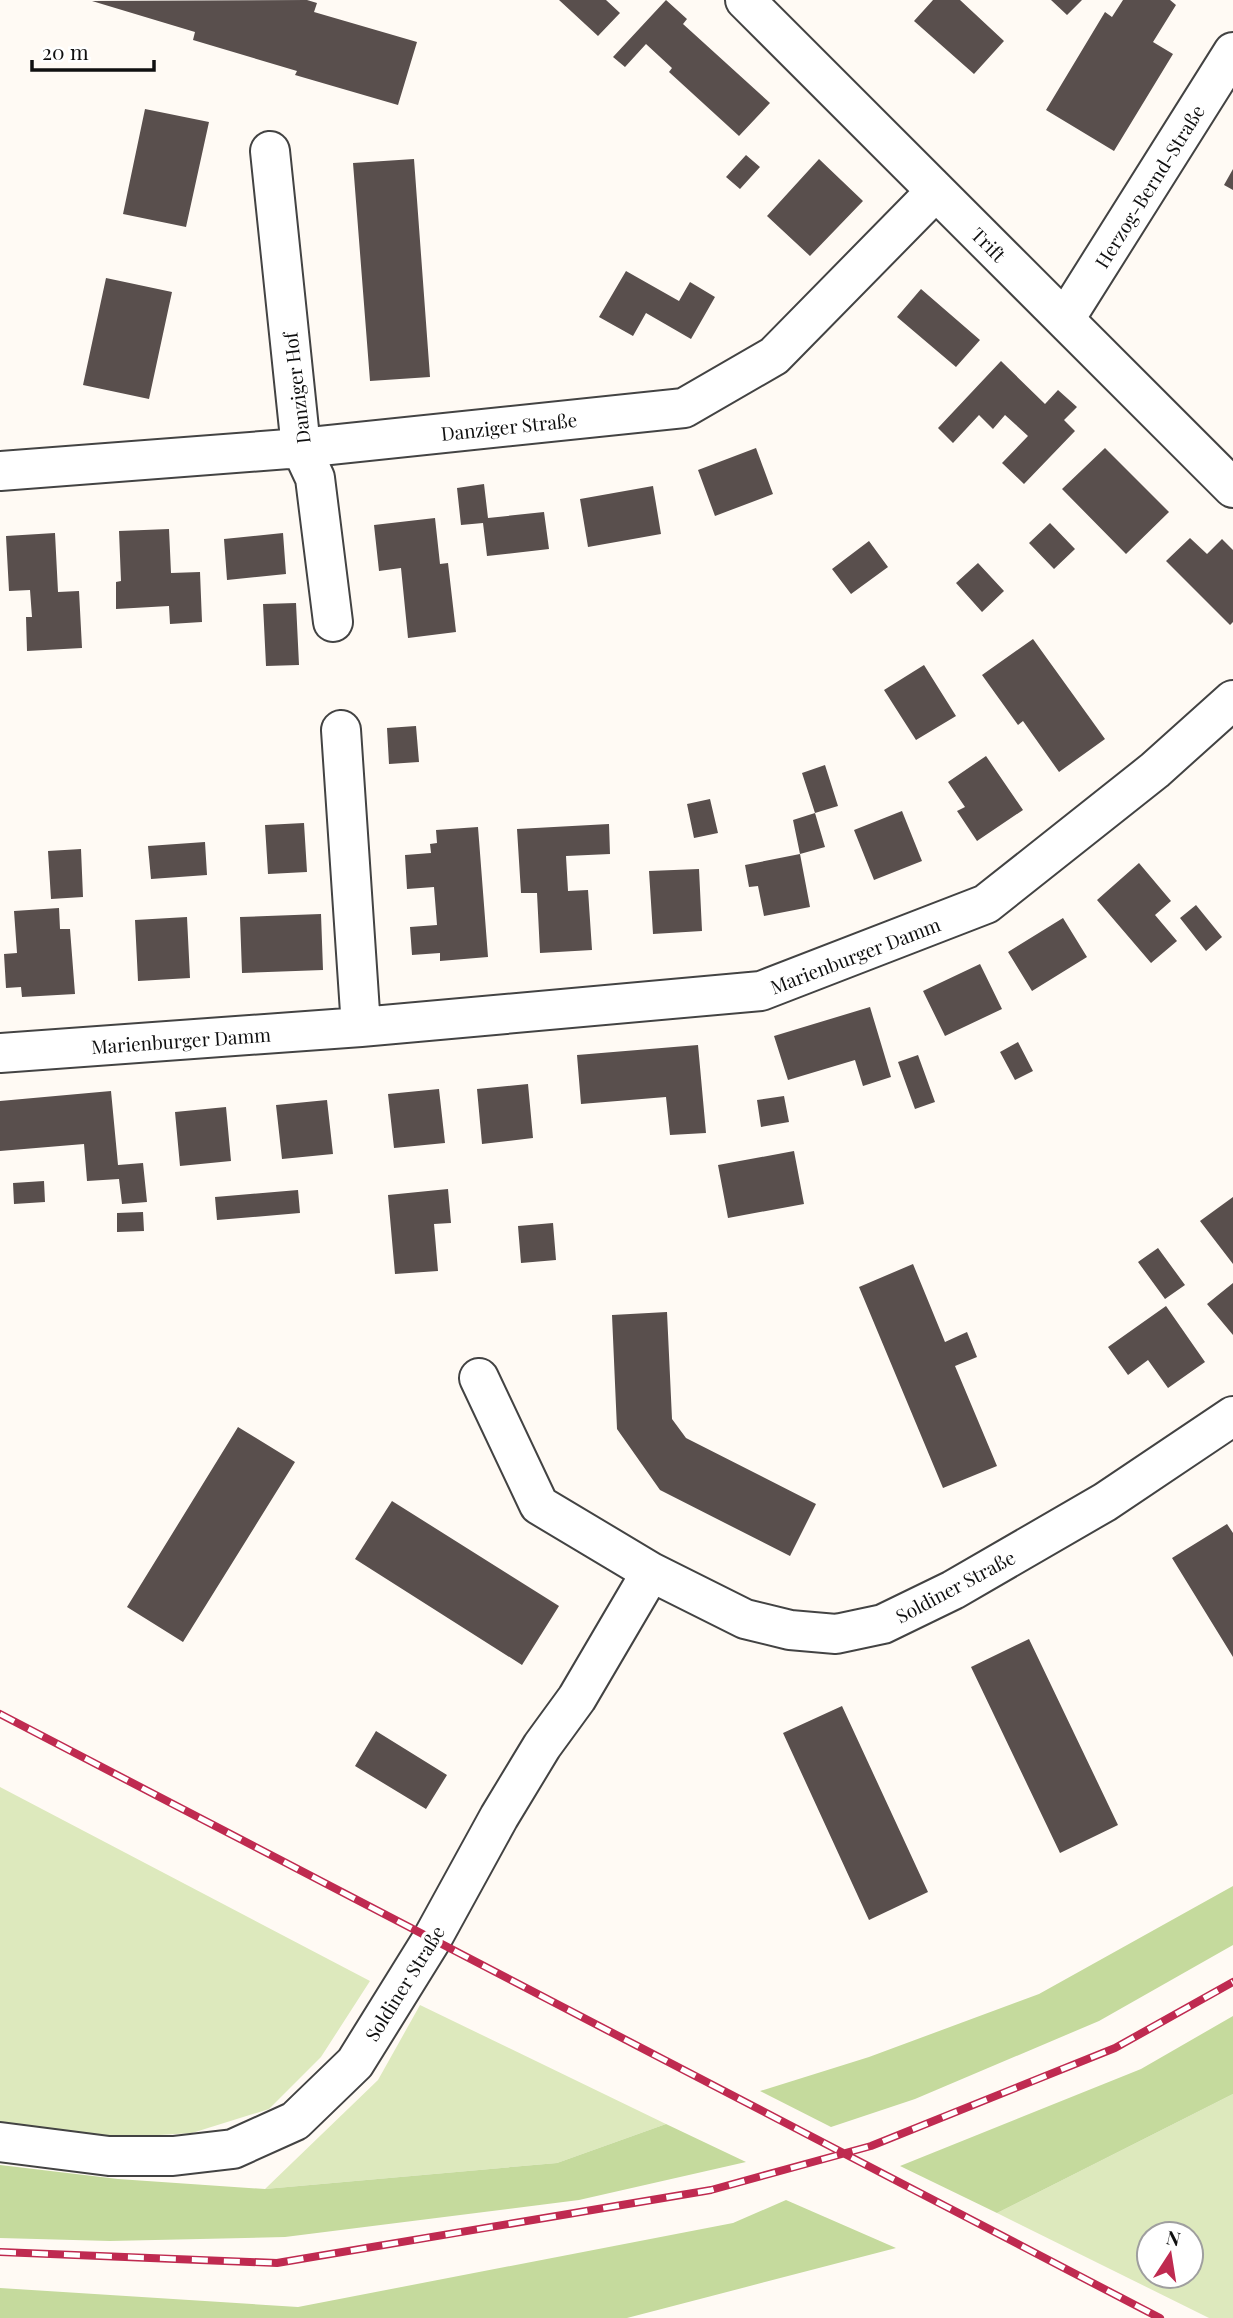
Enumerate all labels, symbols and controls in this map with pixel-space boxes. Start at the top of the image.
scale bar [32,28,154,72]
text: 20 m [42,37,89,65]
street label: Herzog-Bernd-Straße [1088,99,1210,273]
street label: Trift [966,221,1012,267]
street label: Danziger Hof [276,329,316,445]
street label: Danziger Straße [440,406,578,446]
street label: Marienburger Damm [766,911,944,999]
street label: Marienburger Damm [90,1021,272,1059]
street label: Soldiner Straße [891,1544,1019,1628]
street label: Soldiner Straße [358,1920,450,2046]
north arrow [1135,2220,1205,2290]
text: N [1164,2223,1183,2252]

